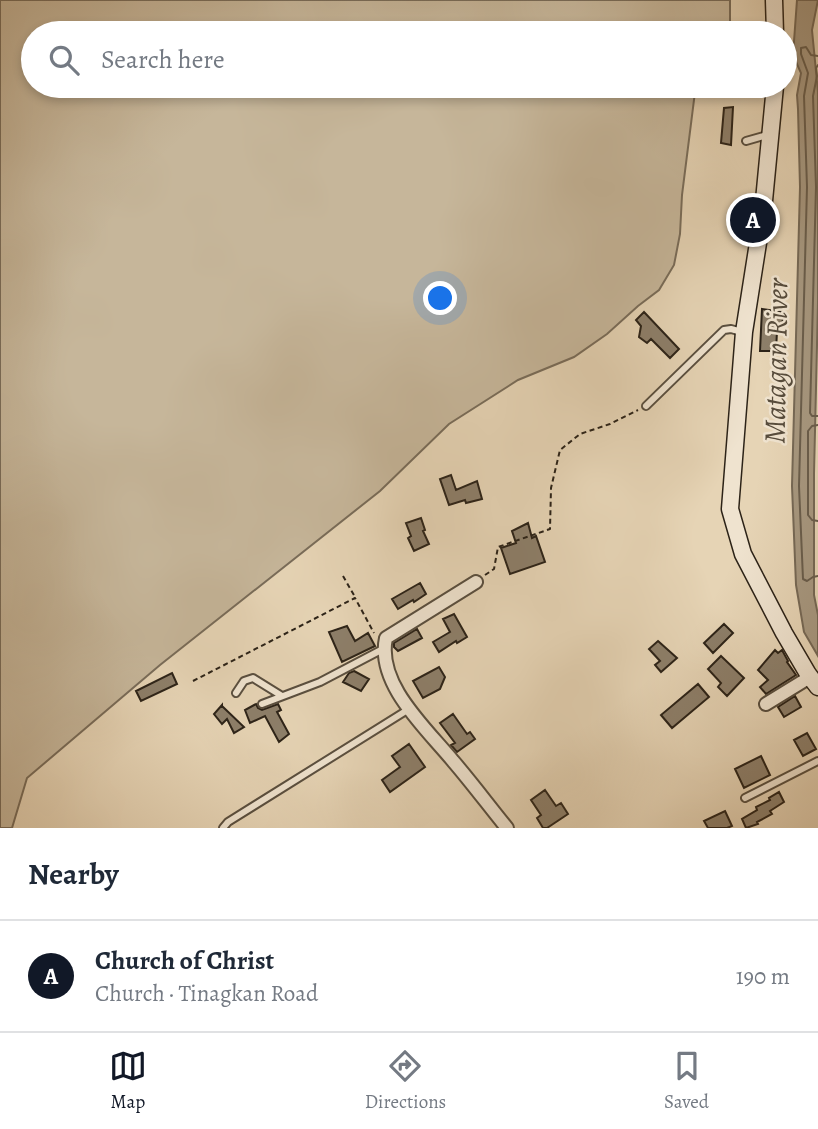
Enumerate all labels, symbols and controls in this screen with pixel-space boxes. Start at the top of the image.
search box [21,21,797,98]
icon: search [45,41,83,79]
text: Search here [101,42,225,77]
pin: A [730,194,776,246]
water label: Matagan River [755,276,797,444]
your location [423,281,457,315]
text: Nearby [28,854,119,894]
text: Church of Christ [95,943,274,978]
text: A [44,961,58,992]
text: 190 m [736,961,790,992]
text: Church · Tinagkan Road [95,978,318,1009]
tab: Map [109,1047,147,1115]
tab: Directions [365,1047,446,1115]
tab: Saved [664,1047,709,1115]

